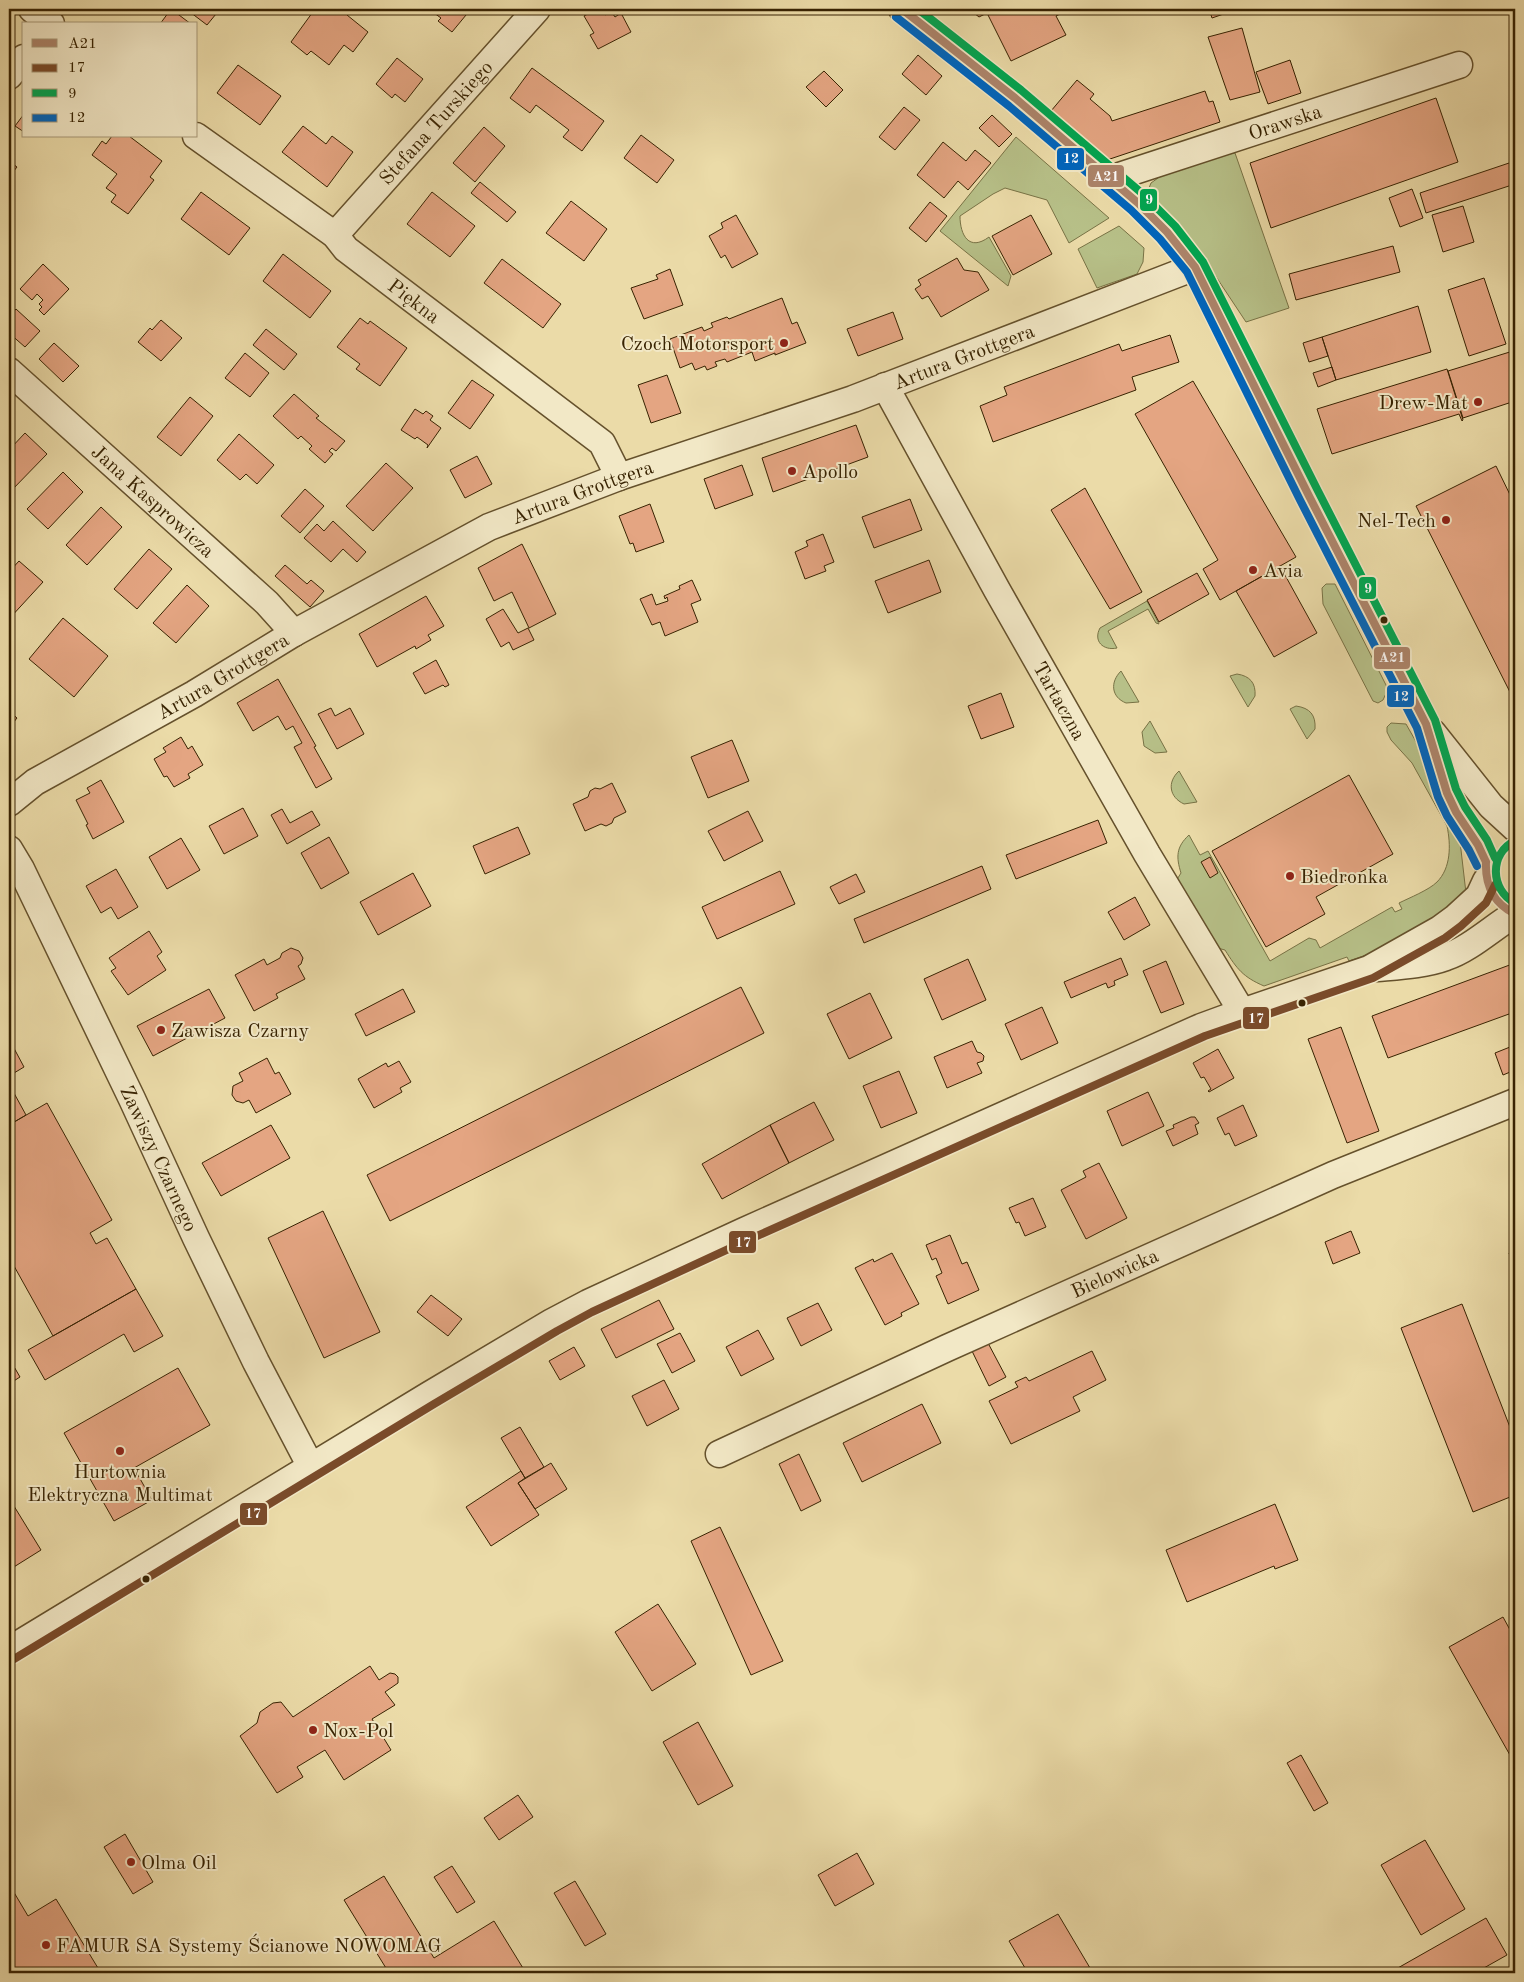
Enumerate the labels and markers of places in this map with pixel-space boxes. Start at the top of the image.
place label: Czoch Motorsport [621,335,774,355]
marker: Czoch Motorsport [778,337,790,349]
place label: Drew-Mat [1378,394,1468,414]
marker: Drew-Mat [1472,396,1484,408]
place label: Apollo [802,463,858,483]
marker: Apollo [786,465,798,477]
place label: Nel-Tech [1357,512,1436,532]
marker: Nel-Tech [1440,514,1452,526]
place label: Avia [1263,562,1303,582]
marker: Avia [1247,564,1259,576]
unlabelled marker [1379,615,1389,625]
place label: Biedronka [1300,868,1388,888]
marker: Biedronka [1284,870,1296,882]
unlabelled marker [1297,998,1307,1008]
place label: Zawisza Czarny [171,1022,309,1042]
marker: Zawisza Czarny [155,1024,167,1036]
marker: Hurtownia Elektryczna Multimat [114,1445,126,1457]
place label: Hurtownia Elektryczna Multimat [27,1463,213,1506]
unlabelled marker [141,1574,151,1584]
place label: Nox-Pol [323,1722,394,1742]
marker: Nox-Pol [307,1724,319,1736]
place label: Olma Oil [141,1854,217,1874]
marker: Olma Oil [125,1856,137,1868]
place label: FAMUR SA Systemy Ścianowe NOWOMAG [56,1933,442,1957]
marker: FAMUR SA Systemy Ścianowe NOWOMAG [40,1939,52,1951]

